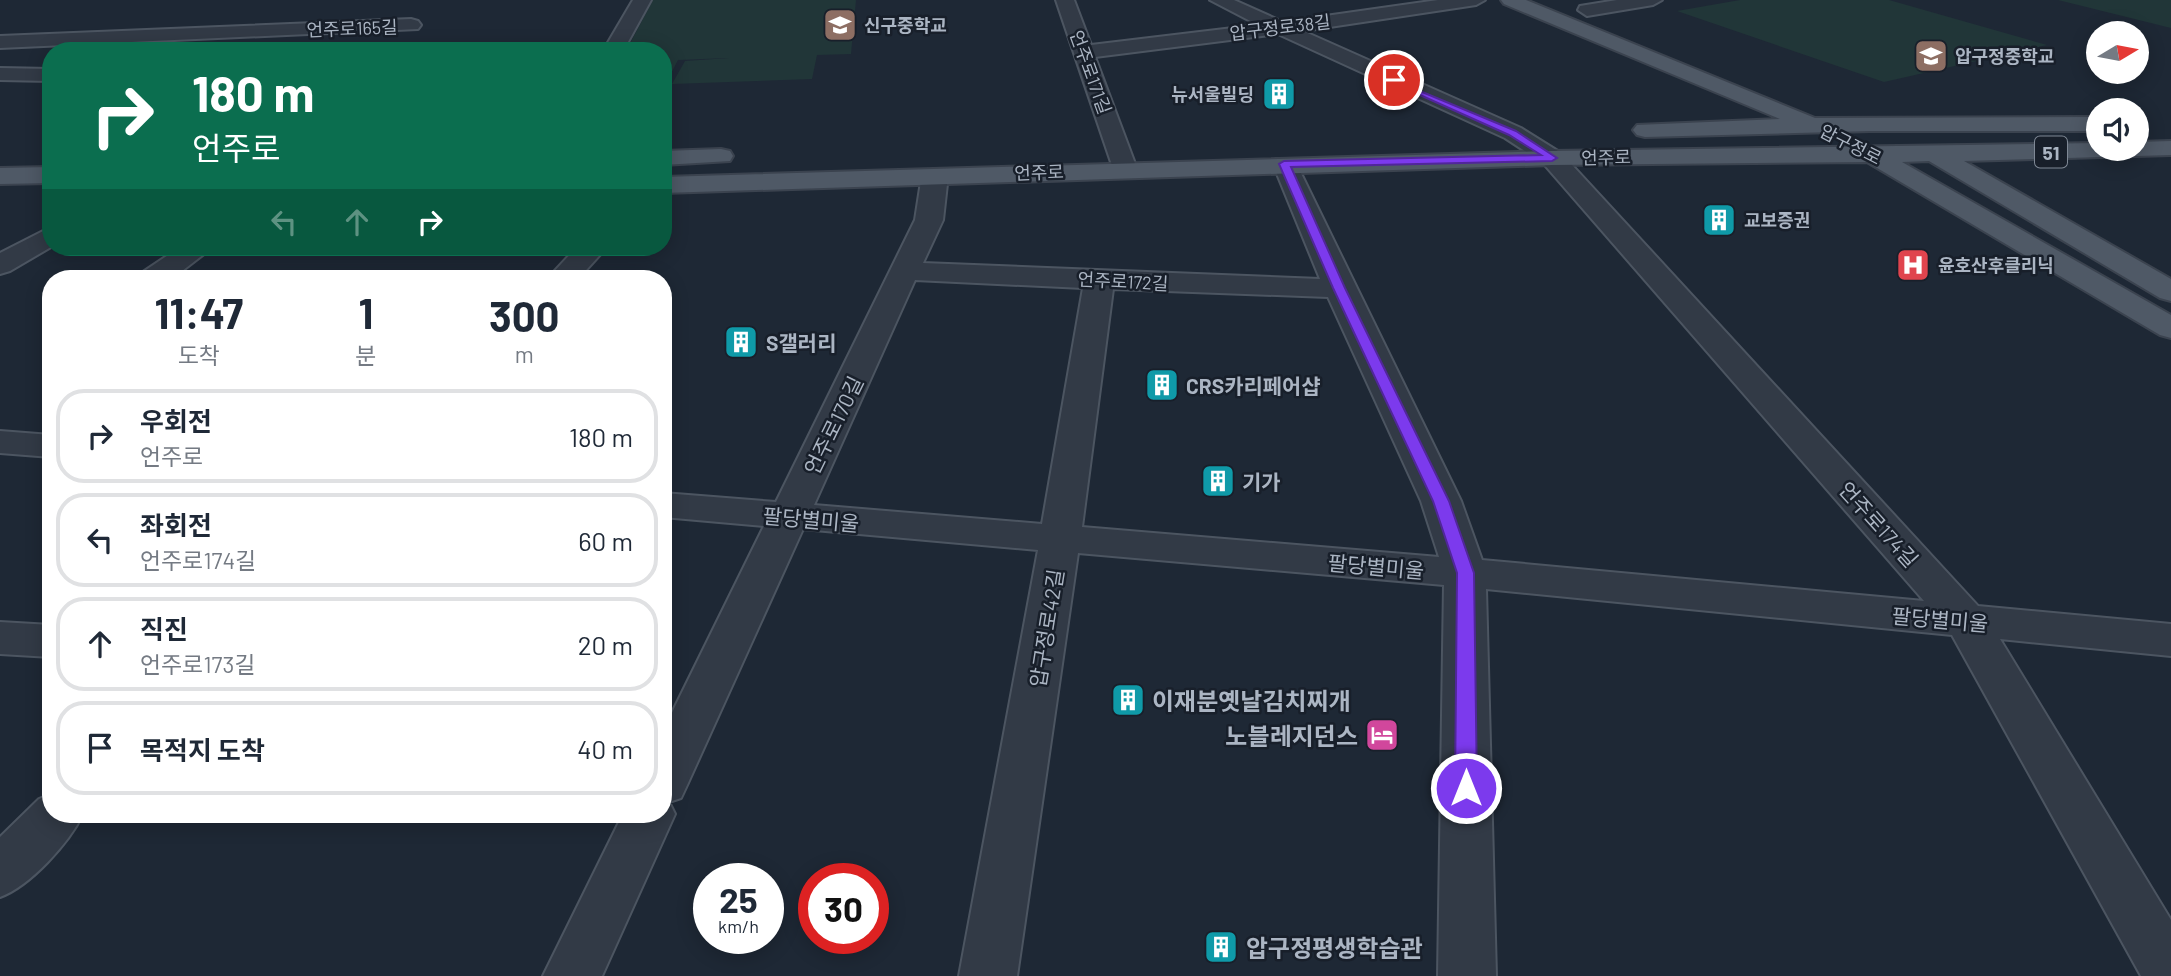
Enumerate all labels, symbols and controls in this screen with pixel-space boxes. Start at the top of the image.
school or university icon: 신구중학교 [821,6,859,44]
street label: 압구정로38길 [1228,10,1332,44]
place label: 신구중학교 [864,14,947,36]
street label: 언주로165길 [306,15,398,41]
north arrow [2086,21,2149,84]
map controls [2086,21,2149,161]
street label: 언주로171길 [1066,27,1116,117]
school or university icon: 압구정중학교 [1912,37,1950,75]
place label: 압구정중학교 [1955,45,2054,67]
pin [1364,50,1424,110]
icon: arrive [1375,61,1413,99]
text: 180 m [192,63,315,122]
icon: right [77,70,168,161]
building icon: 뉴서울빌딩 [1260,75,1298,113]
place label: 뉴서울빌딩 [1171,83,1254,105]
button: sound [2086,98,2149,161]
street label: 압구정로 [1816,119,1886,169]
text: 언주로 [192,128,280,166]
road number: 51 [2035,136,2067,168]
street label: 언주로 [1581,146,1631,168]
street label: 언주로 [1014,160,1064,184]
building icon: 교보증권 [1700,201,1738,239]
icon: left [265,203,303,241]
icon: ahead [338,203,376,241]
icon: right [411,203,449,241]
place label: 교보증권 [1744,209,1810,231]
hospital icon: 윤호산후클리닉 [1894,246,1932,284]
place label: 윤호산후클리닉 [1938,254,2054,276]
street label: 언주로172길 [1077,268,1169,294]
text: 11:47 [154,287,243,337]
text: 1 [359,287,373,337]
text: 300 [489,290,560,340]
building icon: S갤러리 [722,323,760,361]
place label: S갤러리 [766,330,836,355]
text: m [515,340,534,368]
text: 도착 [178,341,220,369]
text: 분 [355,341,377,369]
building icon: CRS카리페어샵 [1143,366,1181,404]
street label: 언주로170길 [798,372,868,478]
place label: CRS카리페어샵 [1186,373,1321,398]
text: 우회전 [140,405,212,436]
icon: right [81,417,119,455]
text: 180 m [569,421,633,452]
text: 언주로 [140,442,203,470]
building icon: 기가 [1199,462,1237,500]
place label: 기가 [1242,469,1281,494]
street label: 언주로174길 [1834,476,1924,572]
street label: 팔당별미울 [762,502,860,536]
text: 좌회전 [140,509,212,540]
icon: left [81,521,119,559]
text: 60 m [578,525,633,556]
text: 언주로174길 [140,546,256,574]
street label: 팔당별미울 [1327,549,1425,583]
street label: 압구정로42길 [1024,567,1068,689]
street label: 팔당별미울 [1891,602,1989,636]
text: 직진 [140,613,188,644]
icon: ahead [81,625,119,663]
text: 20 m [578,629,633,660]
text: 언주로173길 [140,650,255,678]
building icon: 이재분옛날김치찌개 [1109,681,1147,719]
place label: 이재분옛날김치찌개 [1152,686,1351,715]
hotel icon: 노블레지던스 [1363,716,1401,754]
place label: 노블레지던스 [1226,721,1358,750]
icon: arrive [81,729,119,767]
text: 40 m [577,733,633,764]
text: 목적지 도착 [140,734,265,765]
position arrow [1429,751,1503,825]
speed limit sign: 30 [798,863,889,954]
text: 25 [719,878,758,920]
text: km/h [718,915,759,937]
building icon: 압구정평생학습관 [1202,928,1240,966]
place label: 압구정평생학습관 [1246,933,1423,962]

